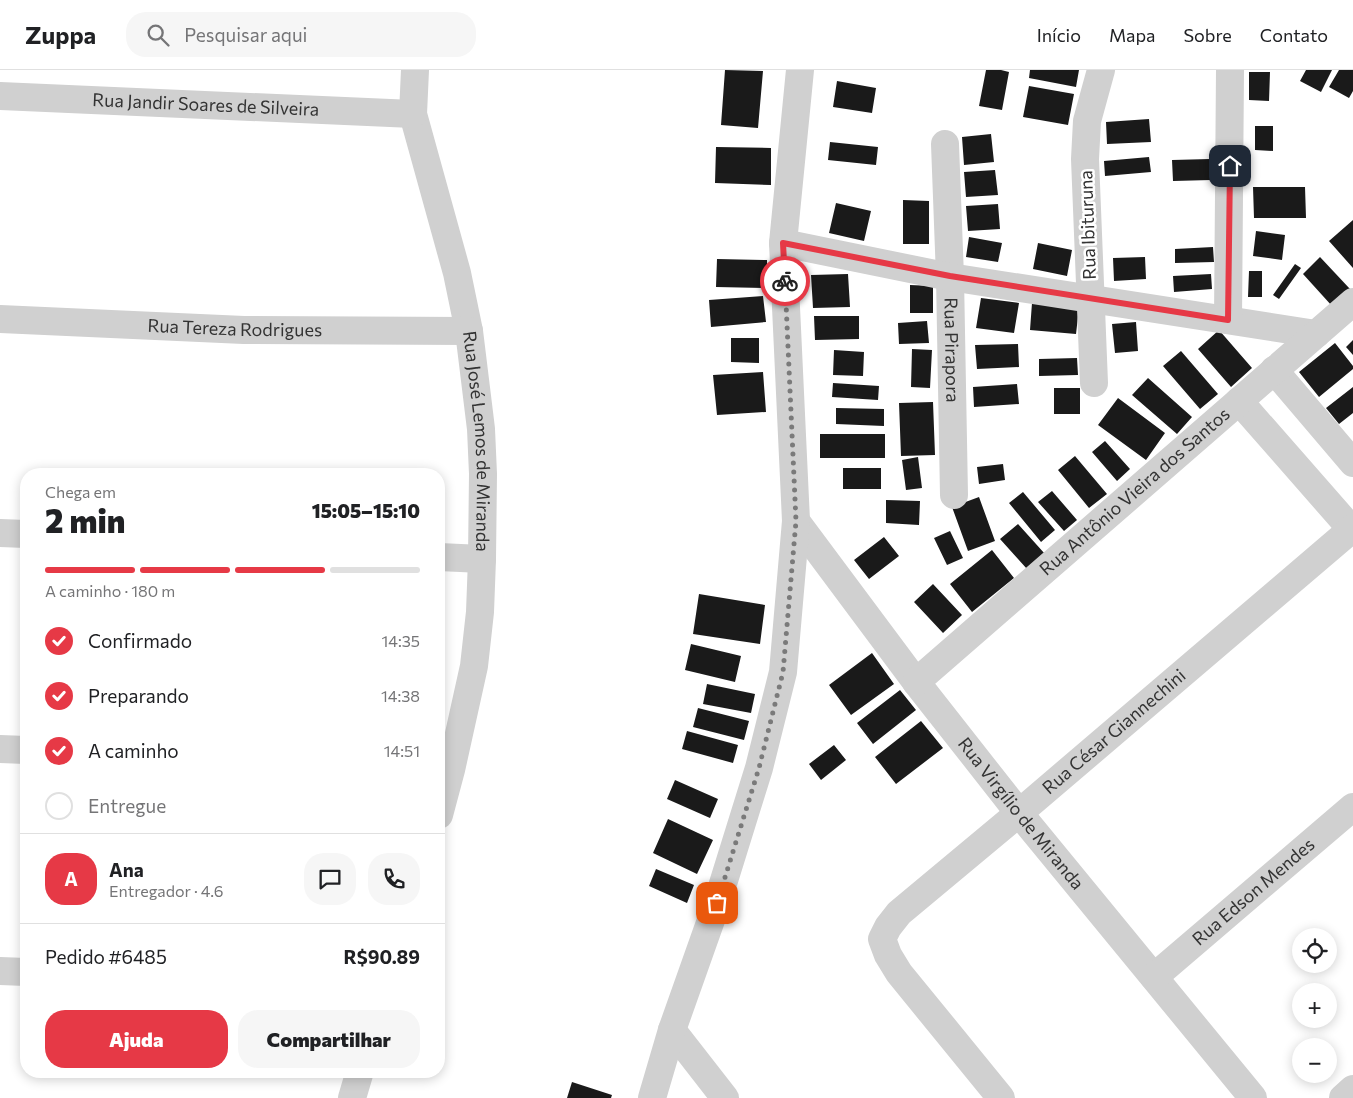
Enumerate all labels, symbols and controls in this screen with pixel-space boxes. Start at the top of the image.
search box [126,12,476,57]
text: Zuppa [25,20,96,49]
icon: search [144,21,172,49]
text: Pesquisar aqui [184,23,307,46]
text: Início [1037,24,1081,46]
text: Mapa [1109,24,1155,46]
text: Sobre [1183,24,1232,46]
text: Contato [1260,24,1328,46]
street label: Rua Jandir Soares de Silveira [92,88,320,120]
pin [1209,145,1251,187]
icon: home [1216,152,1244,180]
street label: Rua Ibituruna [1074,170,1100,280]
courier [760,256,810,306]
icon: bike [771,267,799,295]
street label: Rua Pirapora [940,297,964,403]
street label: Rua Tereza Rodrigues [147,314,322,340]
street label: Rua José Lemos de Miranda [459,330,495,552]
street label: Rua Antônio Vieira dos Santos [1035,402,1234,580]
text: Chega em [45,482,116,501]
text: 15:05–15:10 [312,499,420,522]
text: 2 min [45,500,125,540]
text: A caminho · 180 m [45,581,175,600]
icon: check [45,627,73,655]
text: Confirmado [88,629,192,652]
text: 14:35 [381,631,420,650]
street label: Rua César Giannechini [1037,664,1190,798]
icon: check [45,682,73,710]
text: Preparando [88,684,189,707]
text: 14:38 [381,686,420,705]
street label: Rua Virgílio de Miranda [954,733,1089,894]
icon: check [45,737,73,765]
text: A caminho [88,739,179,762]
text: 14:51 [384,741,420,760]
text: Entregue [88,794,166,817]
street label: Rua Edson Mendes [1187,833,1319,949]
button: chat [304,853,356,905]
button: phone [368,853,420,905]
text: Ana [109,858,144,881]
text: A [64,867,78,890]
text: Entregador · 4.6 [109,881,224,900]
pin [696,882,738,924]
icon: bag [703,889,731,917]
map controls [1292,928,1337,1083]
button: locate [1292,928,1337,973]
text: Pedido #6485 [45,945,167,968]
text: R$90.89 [344,945,420,968]
button: + [1292,983,1337,1028]
button: Ajuda [45,1010,228,1068]
button: Compartilhar [238,1010,420,1068]
button: − [1292,1038,1337,1083]

